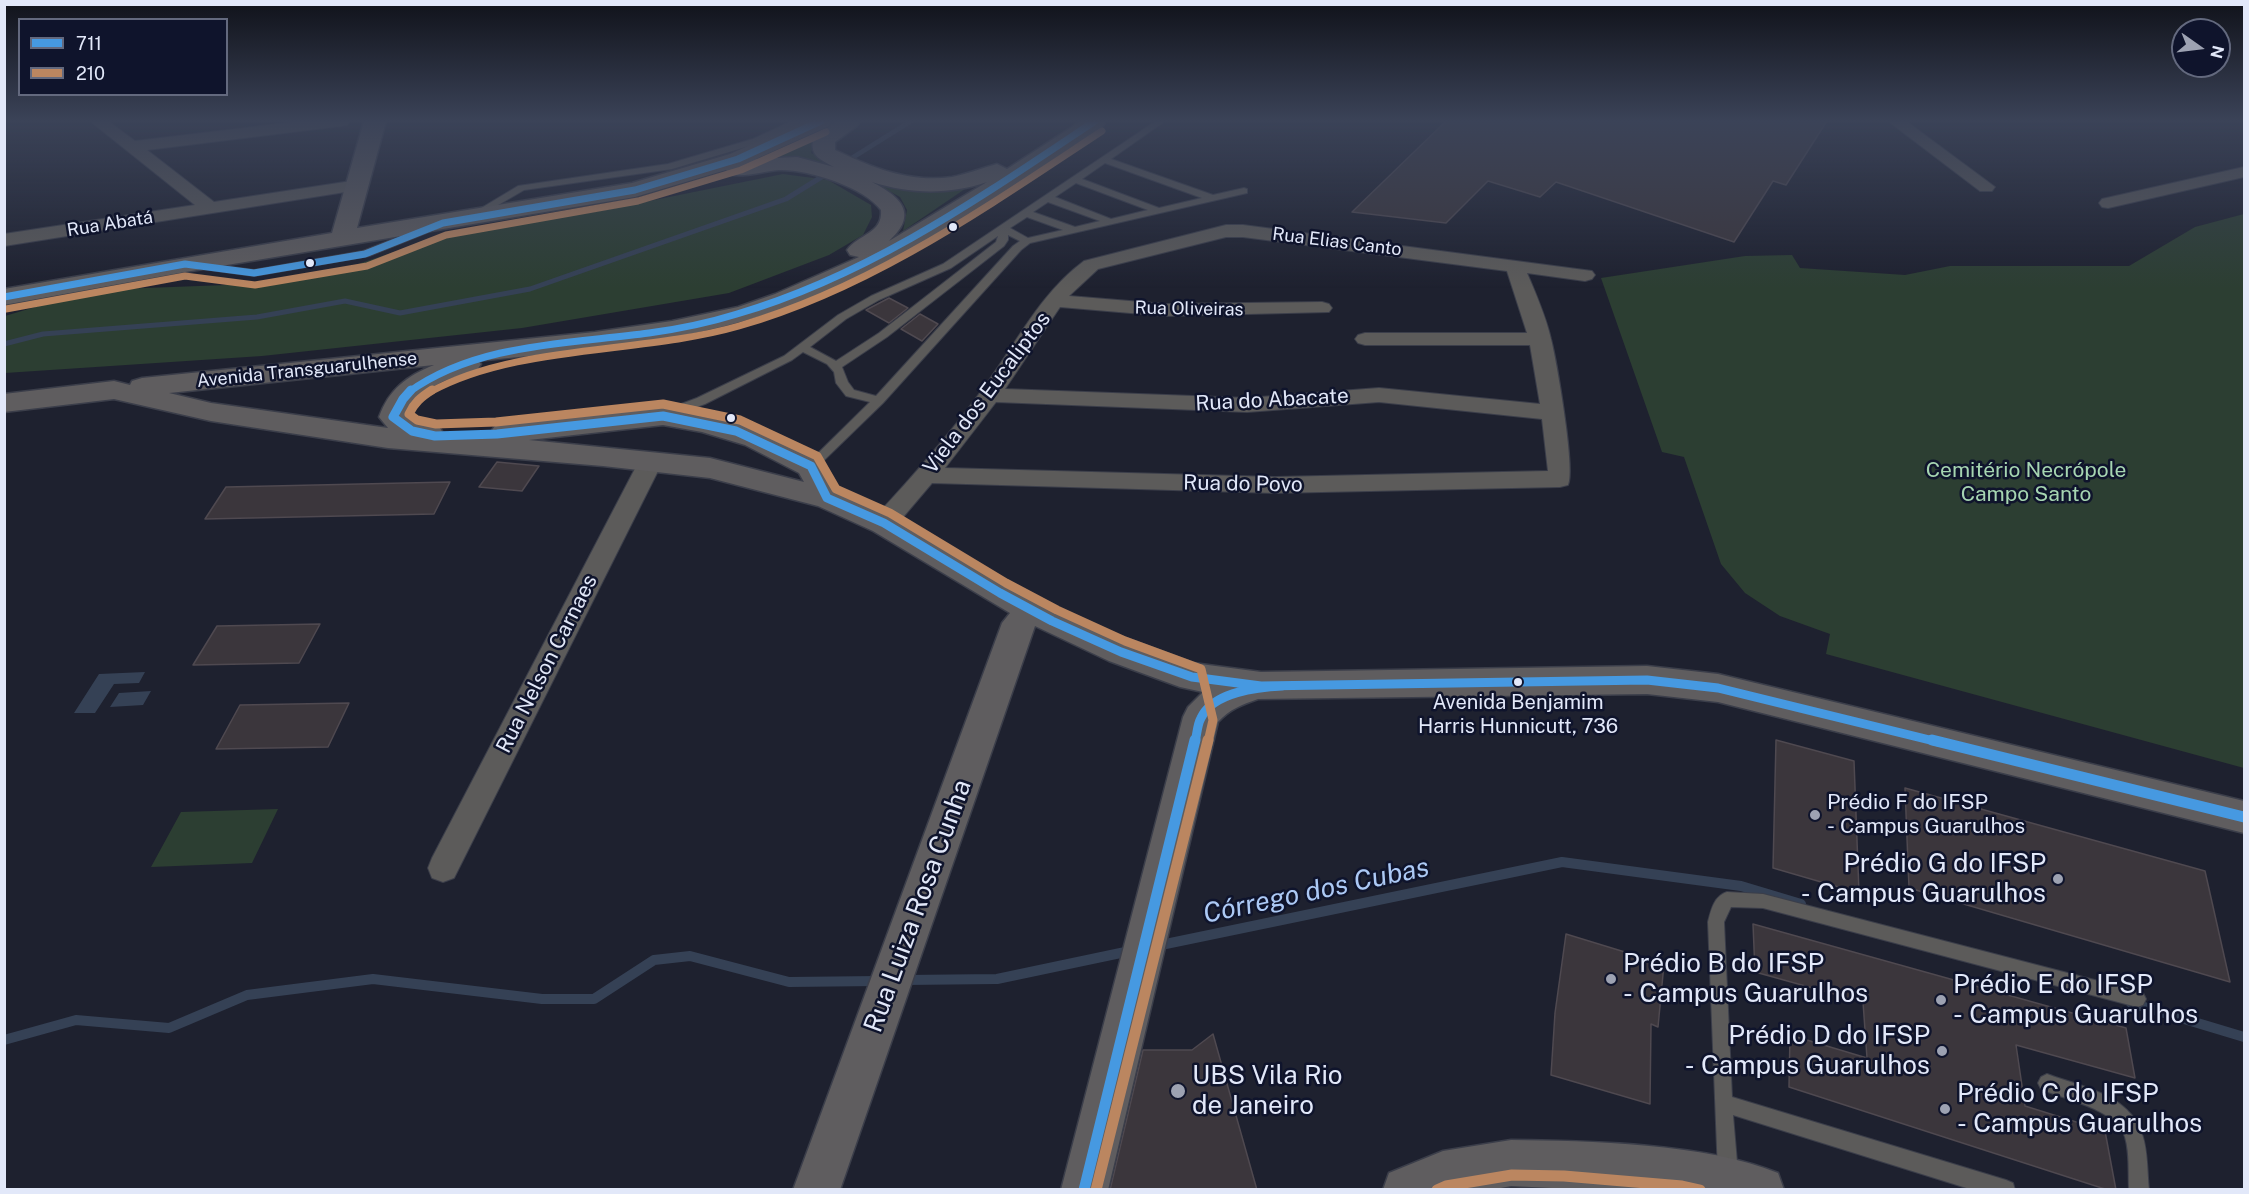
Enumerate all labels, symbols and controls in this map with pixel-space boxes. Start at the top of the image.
legend [18,18,228,96]
north arrow [2171,18,2231,78]
text: 711 [76,33,102,54]
text: N [2206,44,2228,60]
text: 210 [76,63,105,84]
street label: Rua Abatá [66,207,154,241]
unlabelled marker [947,221,959,233]
street label: Rua Elias Canto [1271,223,1403,261]
unlabelled marker [304,257,316,269]
street label: Rua Oliveiras [1134,297,1244,321]
street label: Viela dos Eucaliptos [918,307,1056,479]
street label: Avenida Transguarulhense [196,348,418,392]
street label: Rua do Abacate [1195,383,1349,417]
unlabelled marker [725,412,737,424]
park label: Cemitério Necrópole Campo Santo [1926,458,2126,508]
street label: Rua do Povo [1183,470,1303,498]
street label: Rua Nelson Carnaes [491,571,603,757]
marker: Avenida Benjamim Harris Hunnicutt, 736 [1512,676,1524,688]
place label: Avenida Benjamim Harris Hunnicutt, 736 [1418,691,1618,738]
street label: Rua Luiza Rosa Cunha [858,775,978,1037]
place label: Prédio F do IFSP - Campus Guarulhos [1827,790,2025,840]
marker: Prédio F do IFSP - Campus Guarulhos [1808,808,1822,822]
place label: Prédio G do IFSP - Campus Guarulhos [1801,848,2046,910]
water label: Córrego dos Cubas [1200,851,1432,931]
marker: Prédio G do IFSP - Campus Guarulhos [2051,872,2065,886]
place label: Prédio B do IFSP - Campus Guarulhos [1623,948,1868,1010]
place label: Prédio E do IFSP - Campus Guarulhos [1953,969,2198,1030]
marker: Prédio B do IFSP - Campus Guarulhos [1604,972,1618,986]
marker: Prédio E do IFSP - Campus Guarulhos [1934,993,1948,1007]
place label: Prédio D do IFSP - Campus Guarulhos [1685,1020,1930,1082]
marker: Prédio D do IFSP - Campus Guarulhos [1935,1044,1949,1058]
place label: UBS Vila Rio de Janeiro [1192,1060,1343,1122]
place label: Prédio C do IFSP - Campus Guarulhos [1957,1078,2202,1140]
marker: UBS Vila Rio de Janeiro [1169,1082,1187,1100]
marker: Prédio C do IFSP - Campus Guarulhos [1938,1102,1952,1116]

